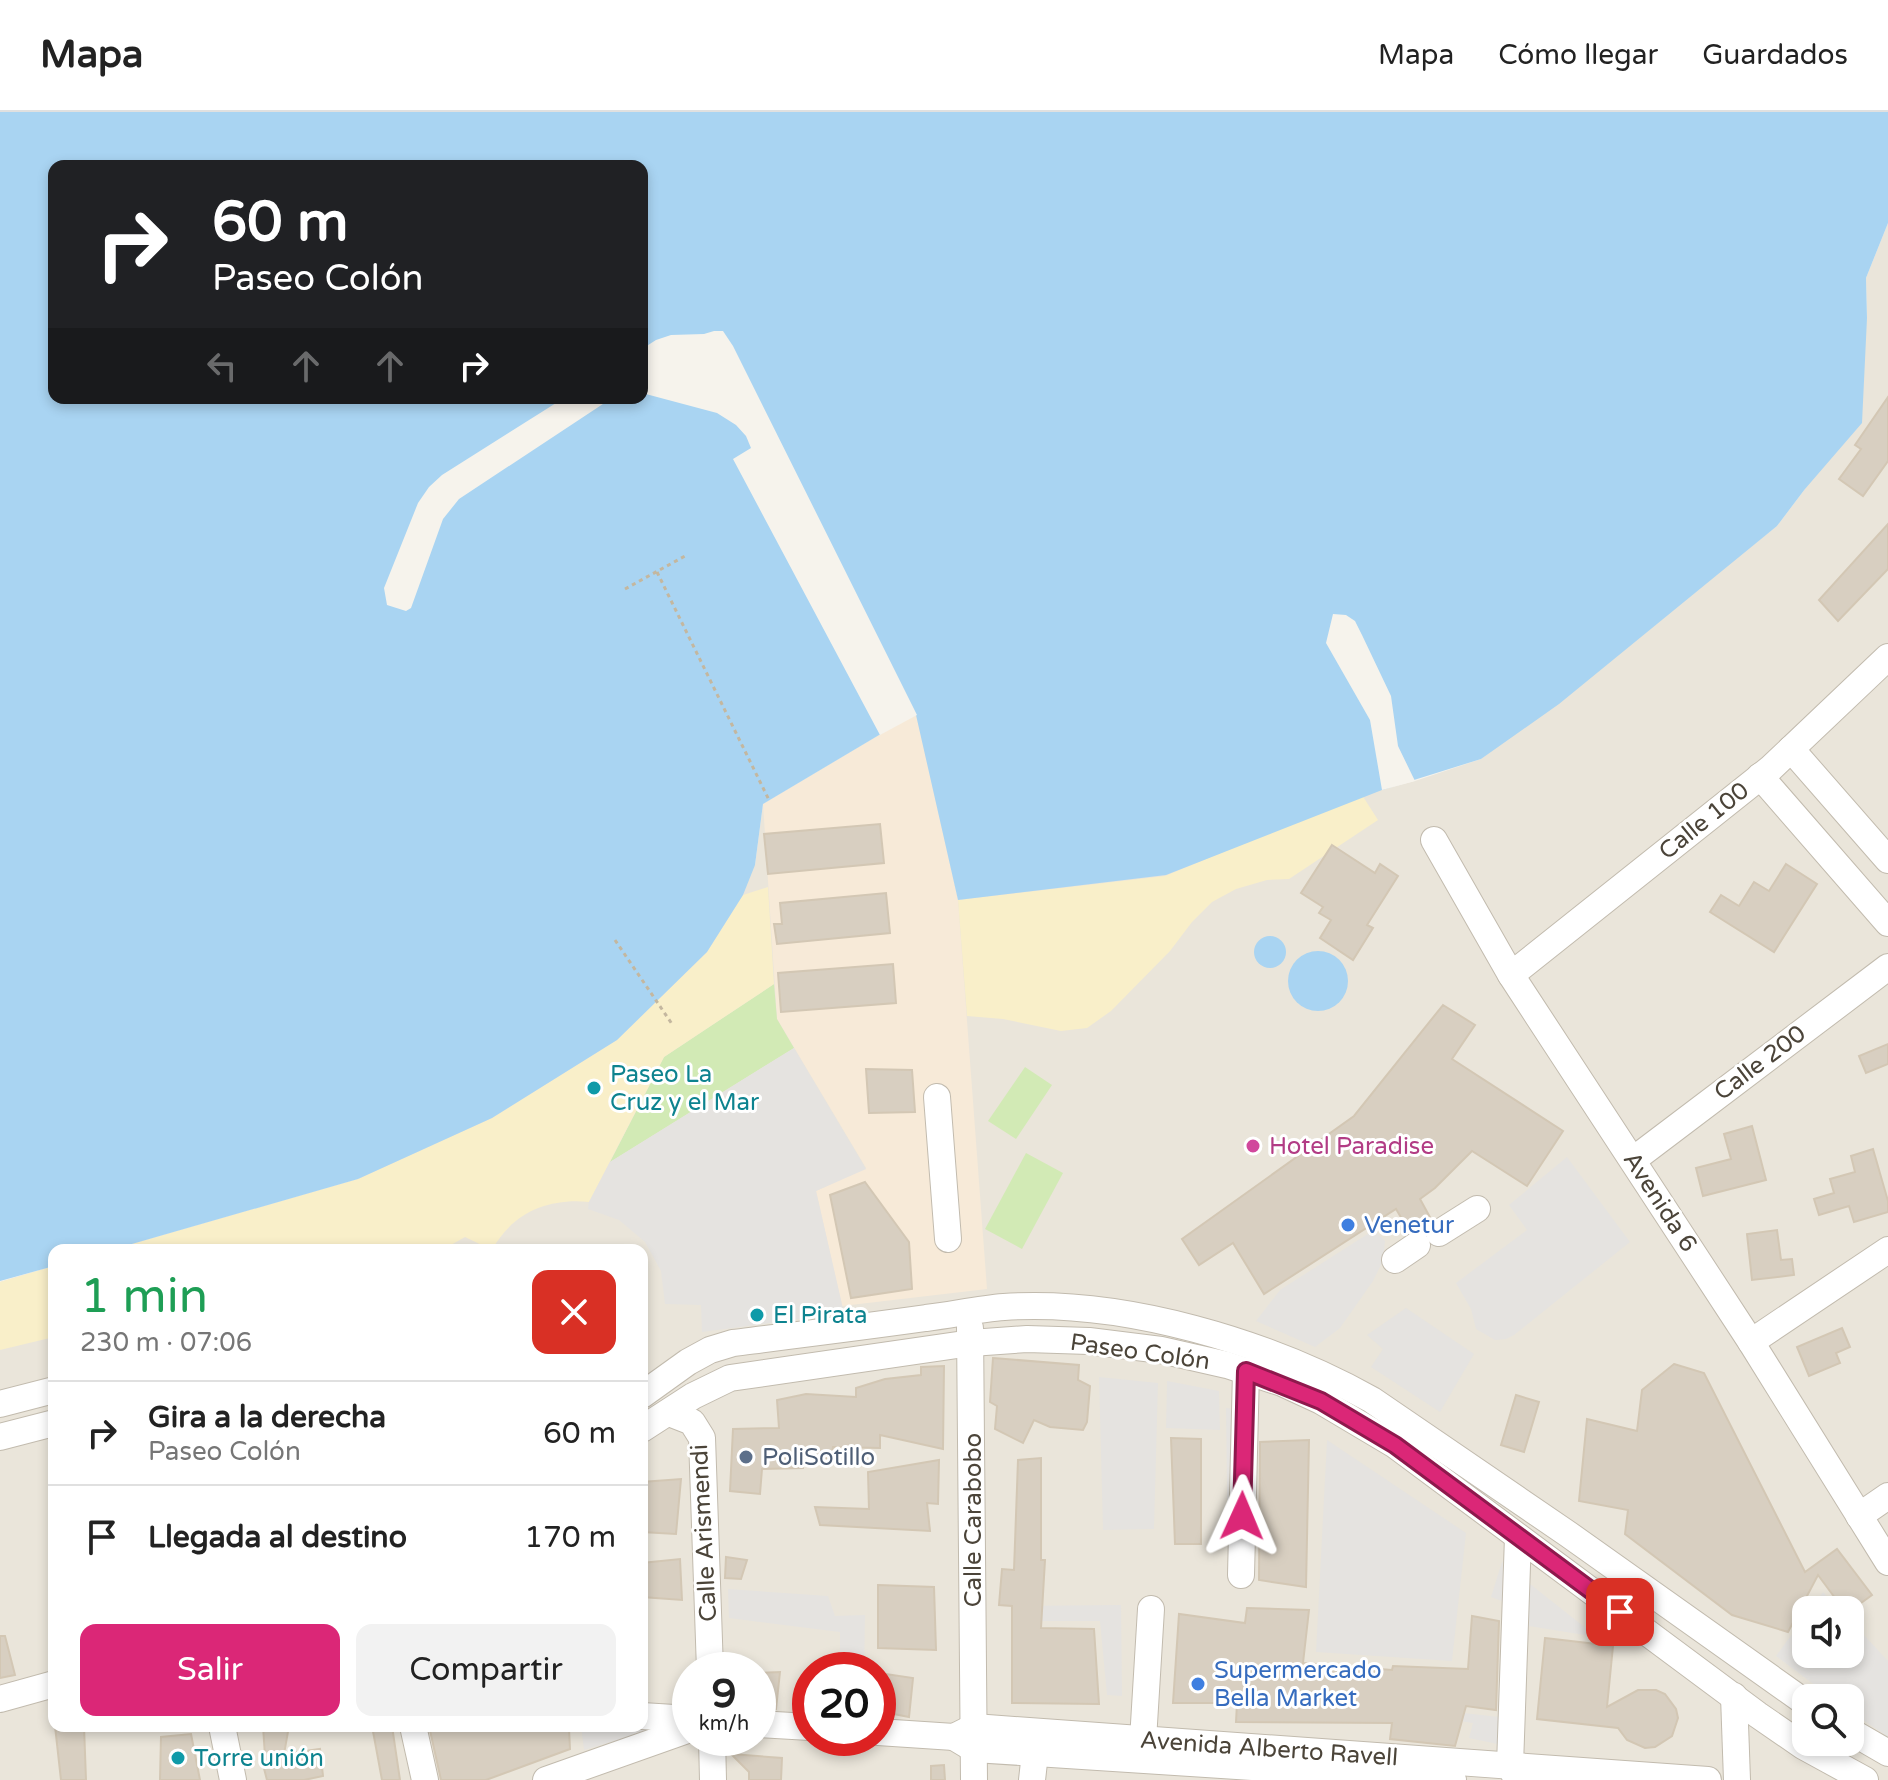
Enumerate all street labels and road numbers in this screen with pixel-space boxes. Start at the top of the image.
street label: Calle 100 [1653,776,1755,866]
street label: Calle 200 [1708,1019,1812,1107]
street label: Avenida 6 [1617,1146,1703,1258]
street label: Paseo Colón [1068,1328,1212,1376]
street label: Calle Carabobo [959,1433,988,1607]
street label: Calle Arismendi [685,1443,723,1623]
street label: Avenida Alberto Ravell [1139,1726,1399,1772]

